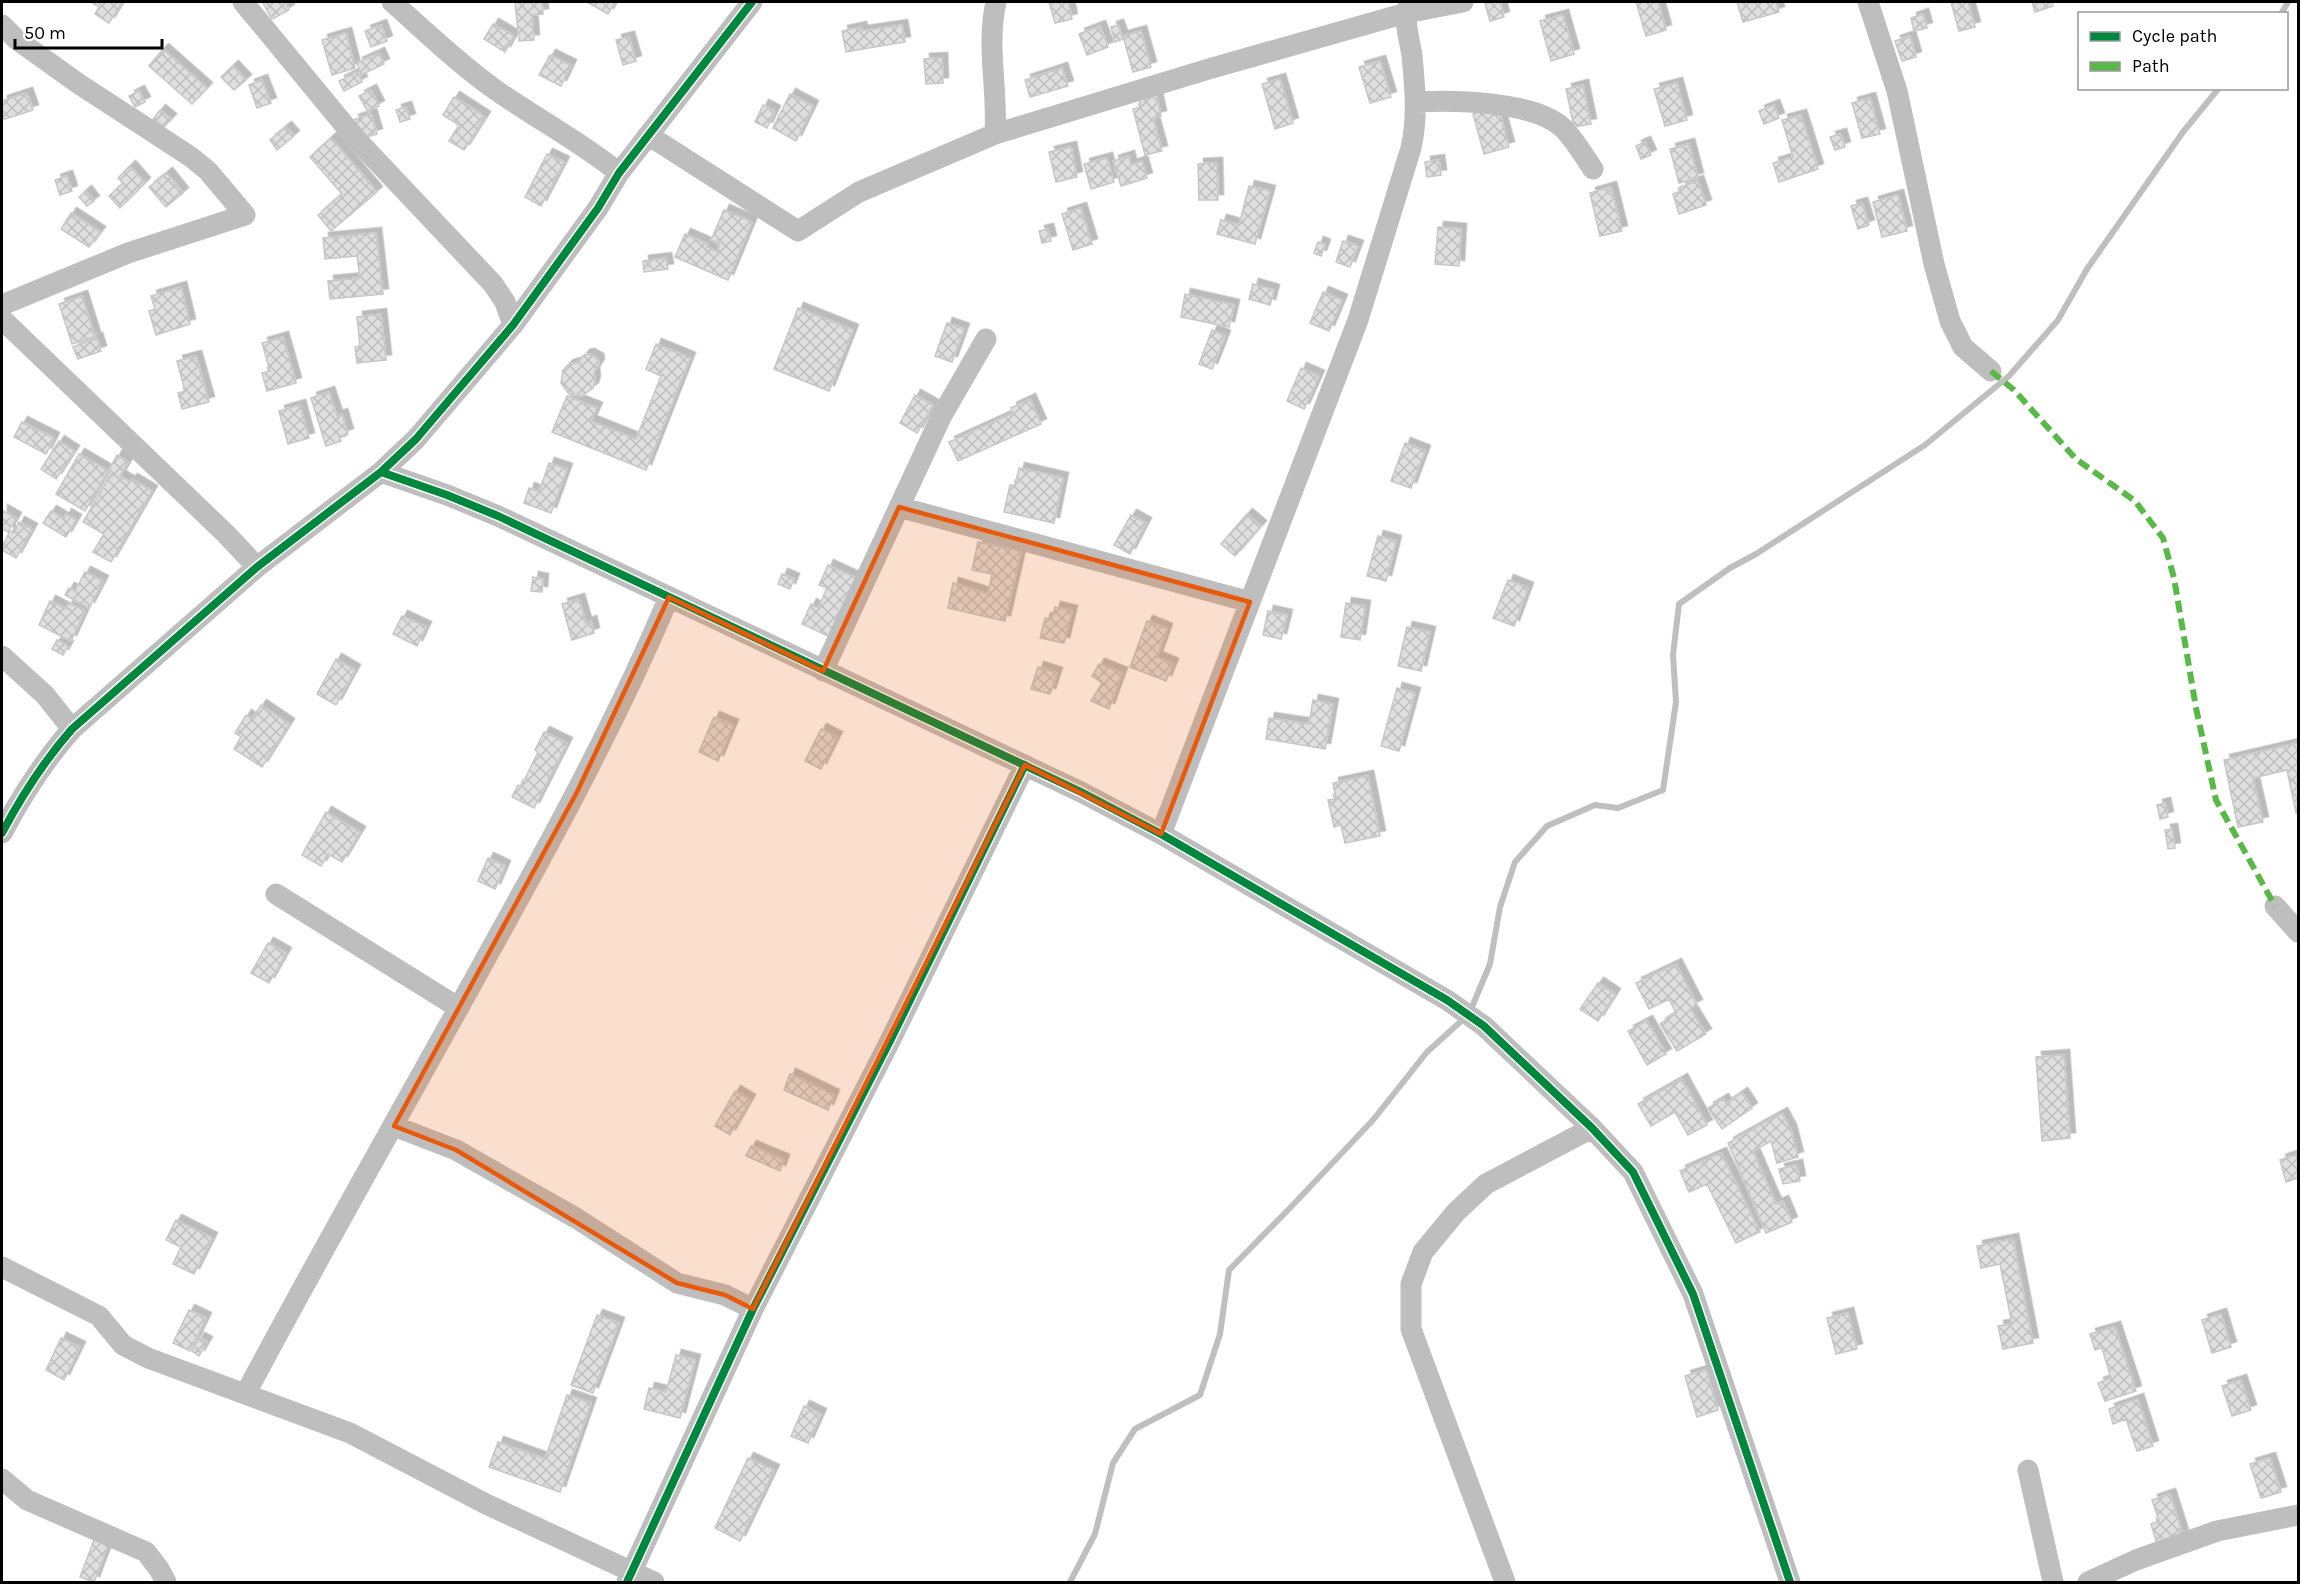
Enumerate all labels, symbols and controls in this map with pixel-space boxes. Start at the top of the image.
scale bar [15,12,162,50]
legend [2078,12,2288,90]
text: 50 m [24,22,66,44]
text: Cycle path [2132,25,2217,47]
text: Path [2132,55,2170,77]

